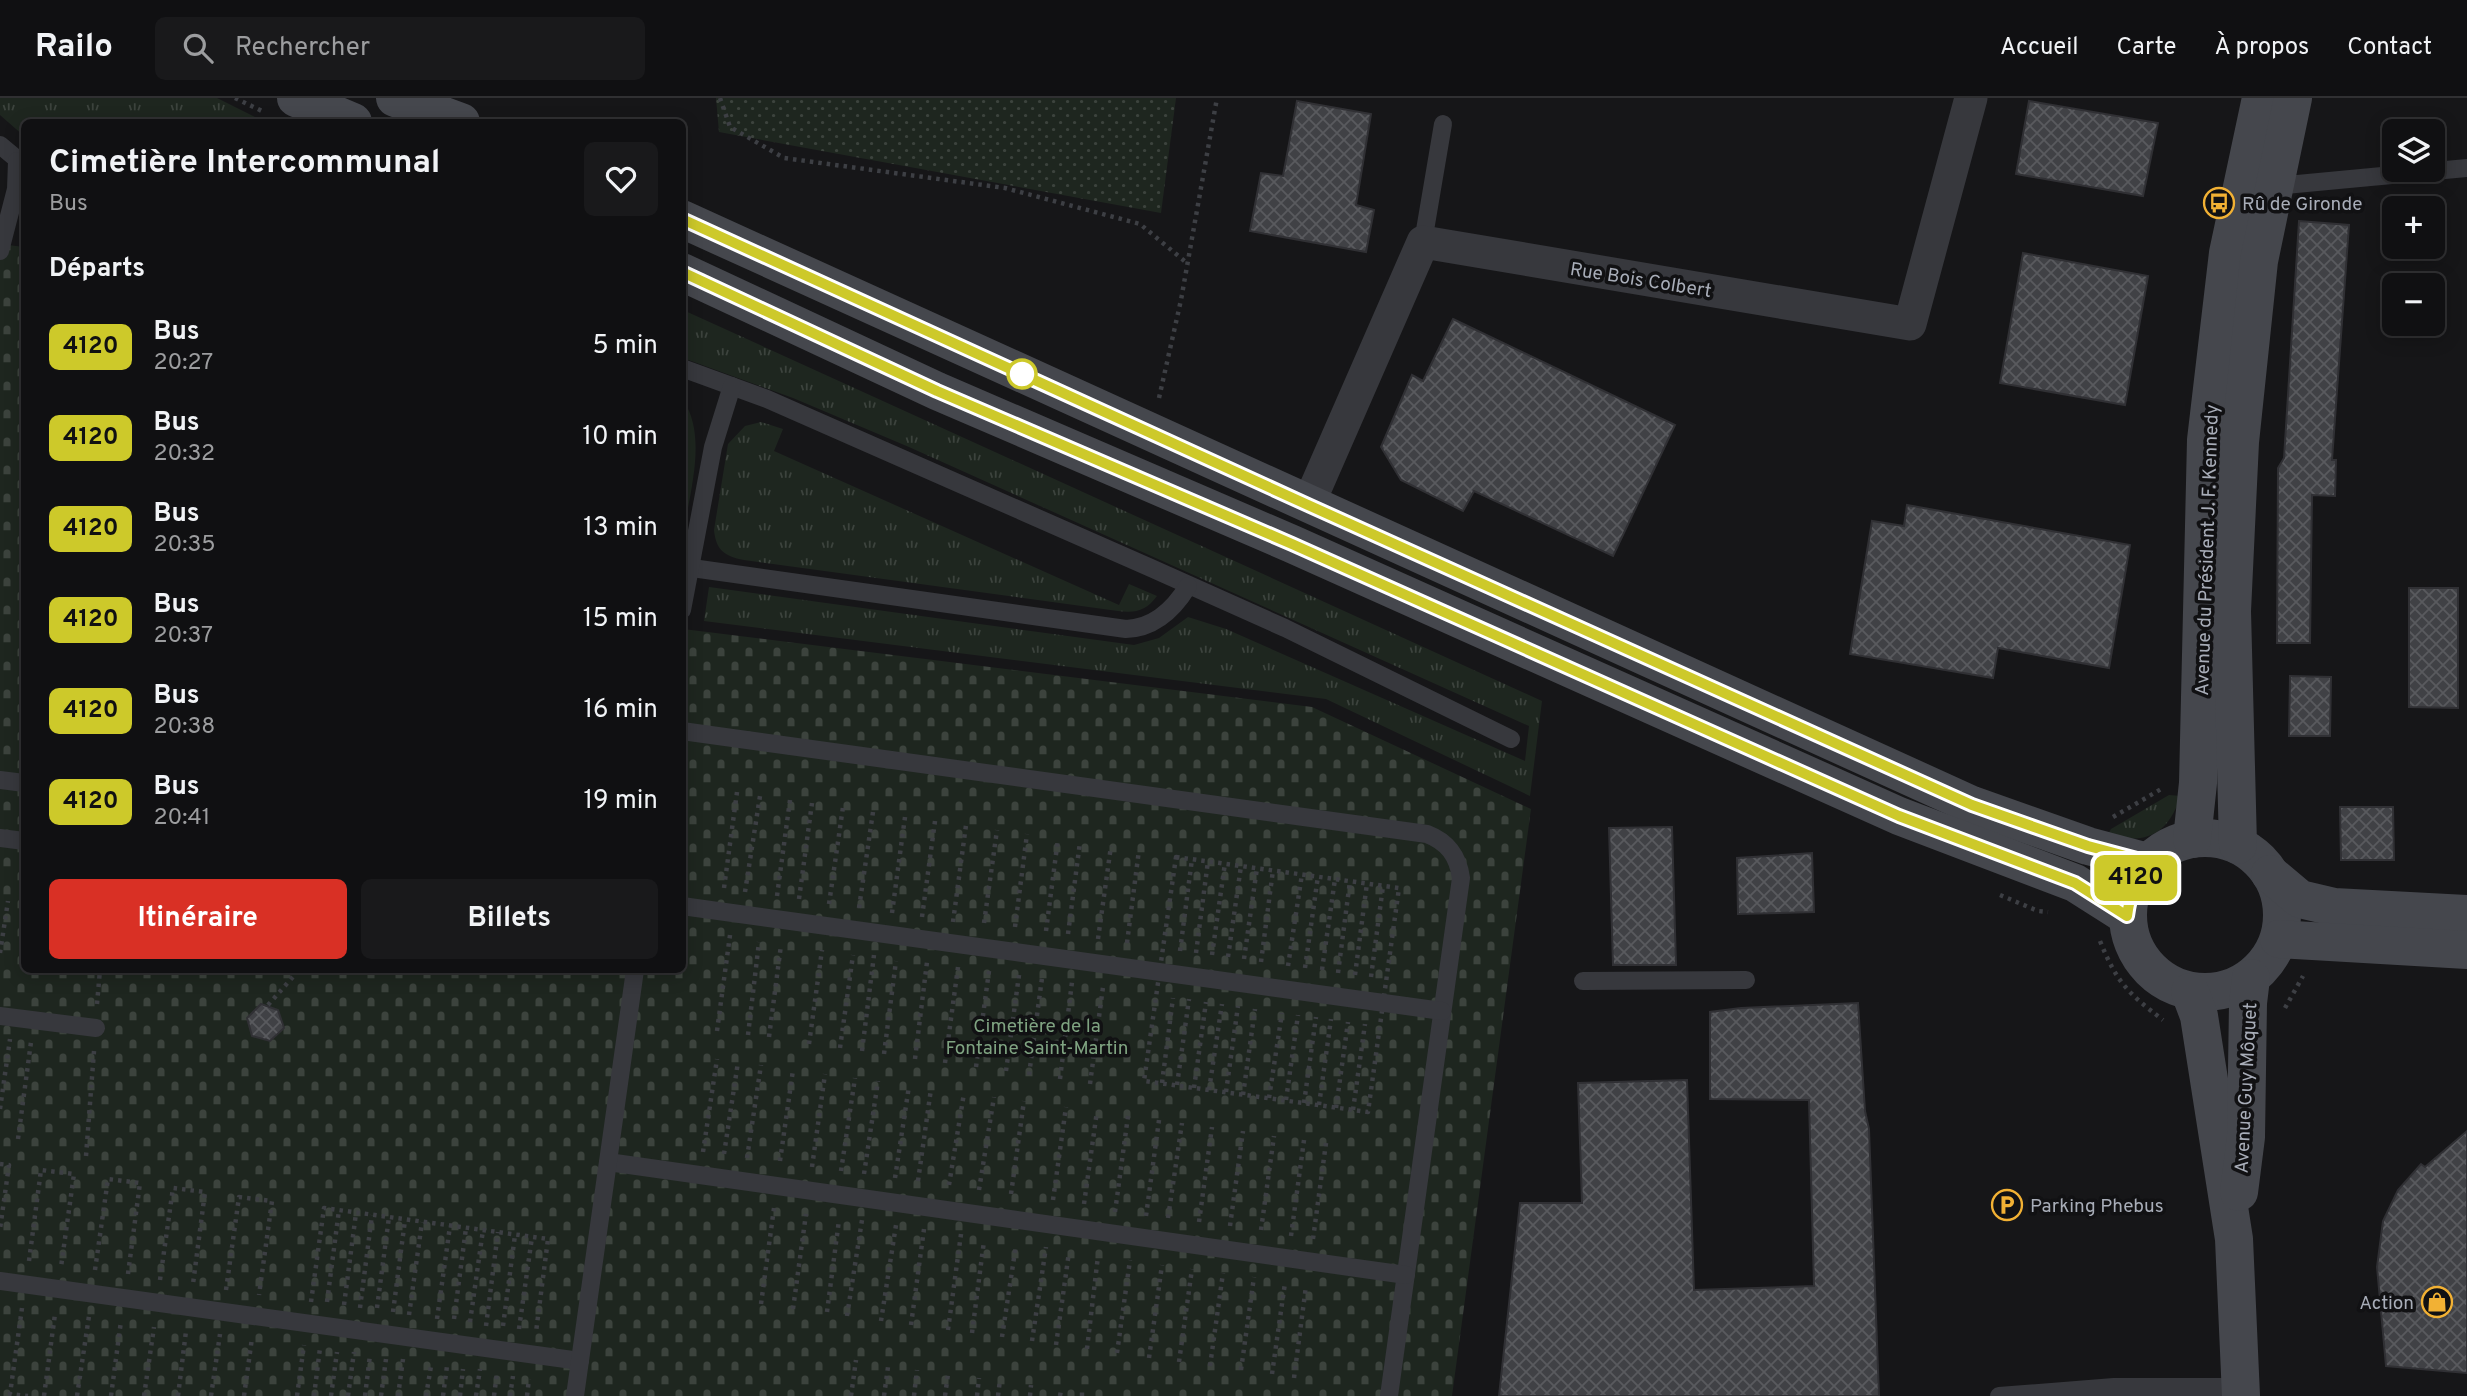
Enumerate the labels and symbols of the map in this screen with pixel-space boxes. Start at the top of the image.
bus stop icon: Rû de Gironde [2202,186,2236,220]
place label: Rû de Gironde [2242,193,2362,217]
street label: Rue Bois Colbert [1568,258,1713,304]
unlabelled marker [1007,359,1037,389]
street label: Avenue du Président J. F. Kennedy [2191,404,2225,696]
line badge: 4120 [2087,855,2185,901]
street label: Avenue Guy Môquet [2231,1002,2263,1174]
park label: Cimetière de la Fontaine Saint-Martin [946,1015,1128,1061]
parking icon: Parking Phebus [1990,1188,2024,1222]
place label: Parking Phebus [2030,1195,2164,1219]
shop icon: Action [2420,1285,2454,1319]
place label: Action [2359,1292,2414,1316]

